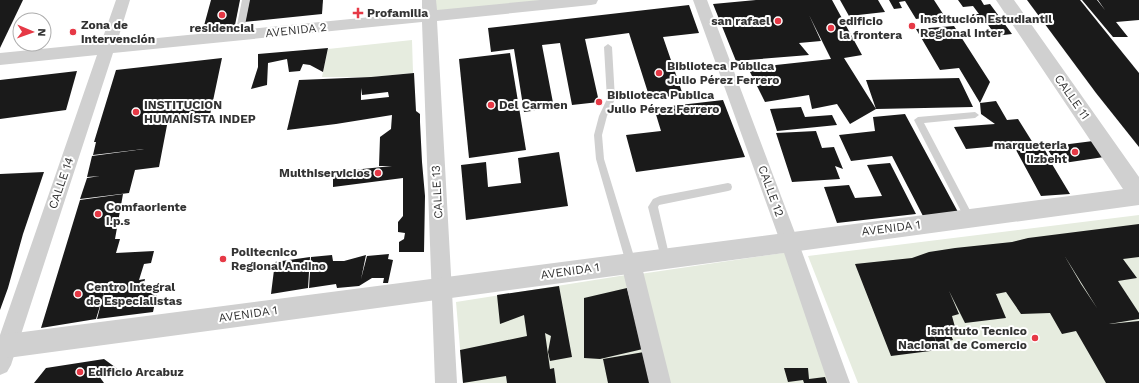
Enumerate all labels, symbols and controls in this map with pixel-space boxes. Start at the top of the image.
place label: Profamilia [367,6,428,20]
marker: Profamilia [352,7,364,19]
marker: residencial [217,10,227,20]
north arrow [12,12,52,52]
place label: Institución Estudiantil Regional Inter [920,12,1052,40]
place label: san rafael [711,14,770,28]
place label: edificio la frontera [839,14,902,42]
marker: san rafael [773,16,783,26]
place label: Zona de intervención [81,18,155,46]
street label: AVENIDA 2 [264,20,328,40]
place label: residencial [190,21,255,35]
marker: Institución Estudiantil Regional Inter [907,21,917,31]
marker: edificio la frontera [826,23,836,33]
marker: Zona de intervención [68,27,78,37]
text: N [35,28,48,37]
place label: Biblioteca Pública Julio Pérez Ferrero [667,59,779,87]
marker: Biblioteca Pública Julio Pérez Ferrero [654,68,664,78]
street label: CALLE 11 [1052,72,1092,122]
place label: Biblioteca Publica Julio Pérez Ferrero [607,88,719,116]
marker: Biblioteca Publica Julio Pérez Ferrero [594,97,604,107]
place label: INSTITUCION HUMANÍSTA INDEP [144,98,256,126]
place label: Del Carmen [499,98,568,112]
marker: Del Carmen [486,100,496,110]
marker: INSTITUCION HUMANÍSTA INDEP [131,107,141,117]
place label: marqueteria lizbeht [994,138,1068,166]
marker: marqueteria lizbeht [1070,147,1080,157]
street label: CALLE 14 [46,155,76,211]
street label: CALLE 12 [755,163,787,219]
street label: CALLE 13 [429,165,445,219]
place label: Multhiservicios [279,166,371,180]
marker: Multhiservicios [373,168,383,178]
place label: Comfaoriente i.p.s [106,200,187,228]
marker: Comfaoriente i.p.s [93,209,103,219]
street label: AVENIDA 1 [861,217,921,239]
place label: Politecnico Regional Andino [231,245,326,273]
marker: Politecnico Regional Andino [218,254,228,264]
street label: AVENIDA 1 [540,260,600,282]
place label: Centro integral de Especialistas [86,280,183,308]
marker: Centro integral de Especialistas [73,289,83,299]
street label: AVENIDA 1 [218,303,278,325]
place label: Isntituto Tecnico Nacional de Comercio [898,324,1027,352]
marker: Isntituto Tecnico Nacional de Comercio [1030,333,1040,343]
place label: Edificio Arcabuz [88,365,184,379]
marker: Edificio Arcabuz [75,367,85,377]

